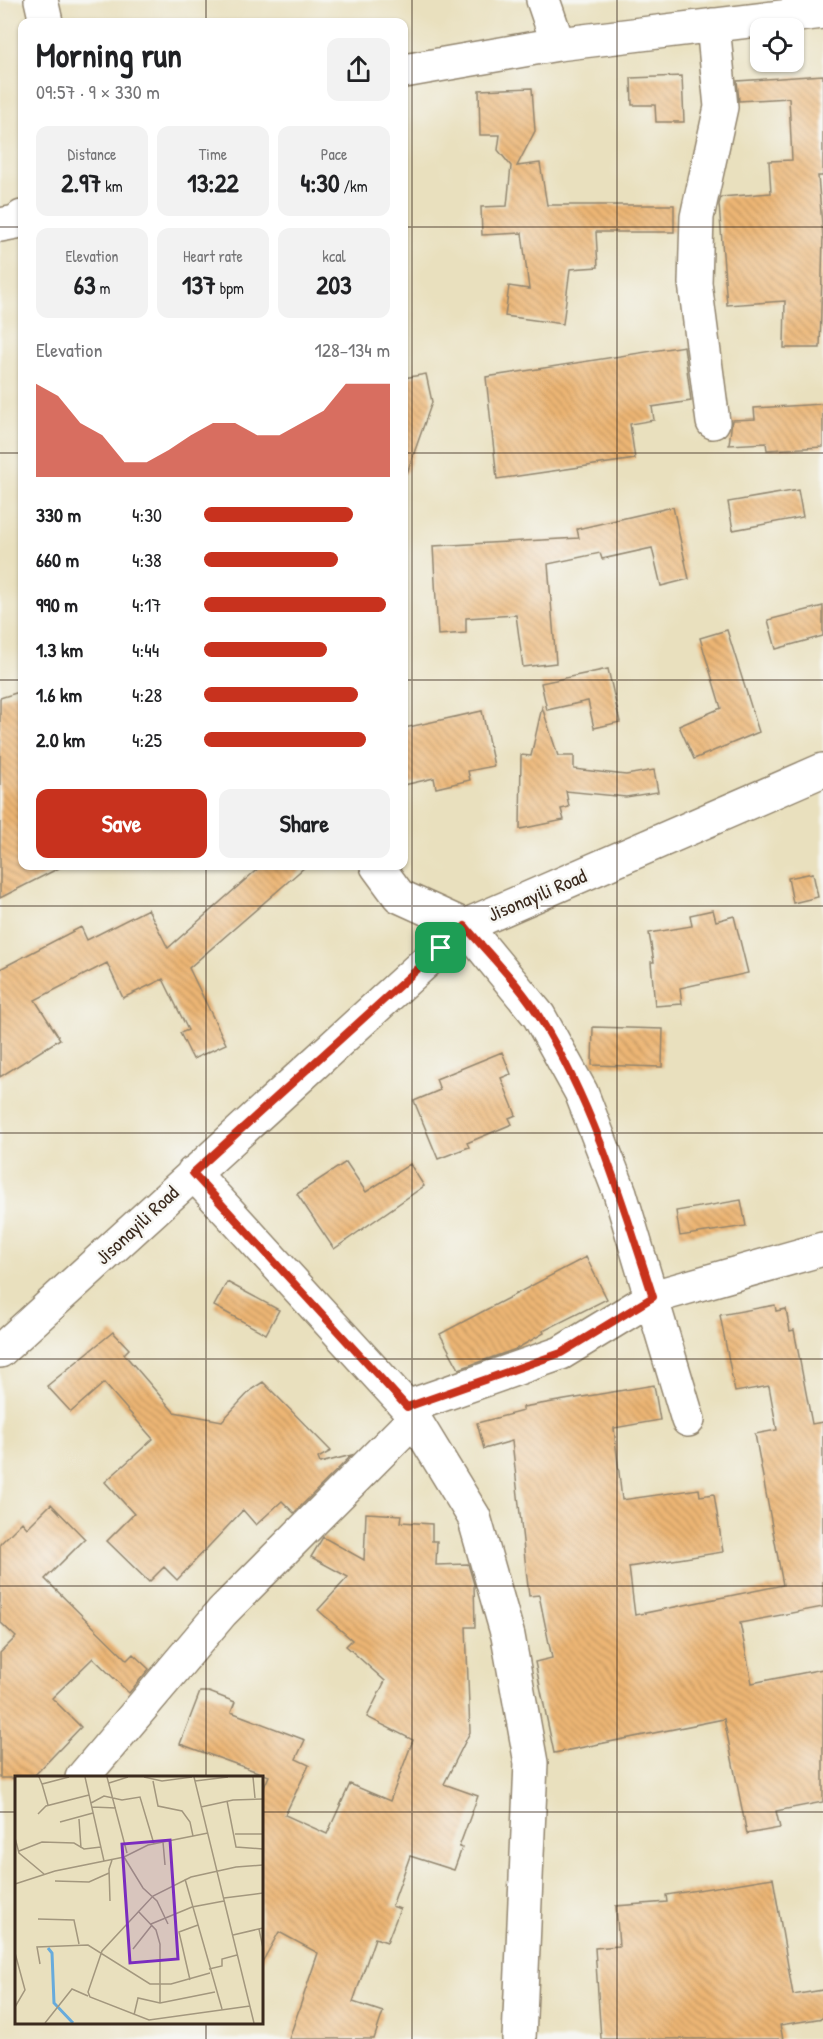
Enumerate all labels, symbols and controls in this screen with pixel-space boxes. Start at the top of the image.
map controls [750,18,804,72]
button: locate [750,18,804,72]
text: Morning run [36,33,182,77]
button: share [327,38,390,101]
text: 09:57 · 9 × 330 m [36,78,160,105]
text: Distance [68,143,116,165]
text: Time [199,143,227,165]
text: Pace [321,143,347,165]
text: 2.97 [61,165,101,200]
text: 13:22 [187,165,239,200]
text: 4:30 [300,165,340,200]
text: km [101,175,123,197]
text: /km [340,175,368,197]
text: Elevation [65,245,119,267]
text: Heart rate [183,245,243,267]
text: kcal [322,245,346,267]
text: 63 [74,267,96,302]
text: 137 [182,267,216,302]
text: 203 [316,267,352,302]
text: m [96,277,110,299]
text: bpm [216,277,244,299]
text: Elevation [36,336,102,363]
text: 128–134 m [314,336,390,363]
text: 330 m [36,501,81,528]
text: 4:30 [132,501,162,528]
text: 660 m [36,546,79,573]
text: 4:38 [132,546,162,573]
text: 990 m [36,591,78,618]
text: 4:17 [132,591,161,618]
text: 1.3 km [36,636,83,663]
text: 4:44 [132,636,159,663]
text: 1.6 km [36,681,82,708]
text: 4:28 [132,681,162,708]
text: 2.0 km [36,726,85,753]
text: 4:25 [132,726,162,753]
button: Save [36,789,207,858]
button: Share [219,789,390,858]
street label: Jisonayili Road [483,862,590,927]
pin [415,922,466,973]
icon: arrive [424,931,457,964]
street label: Jisonayili Road [89,1179,184,1270]
inset map [15,1776,262,2024]

